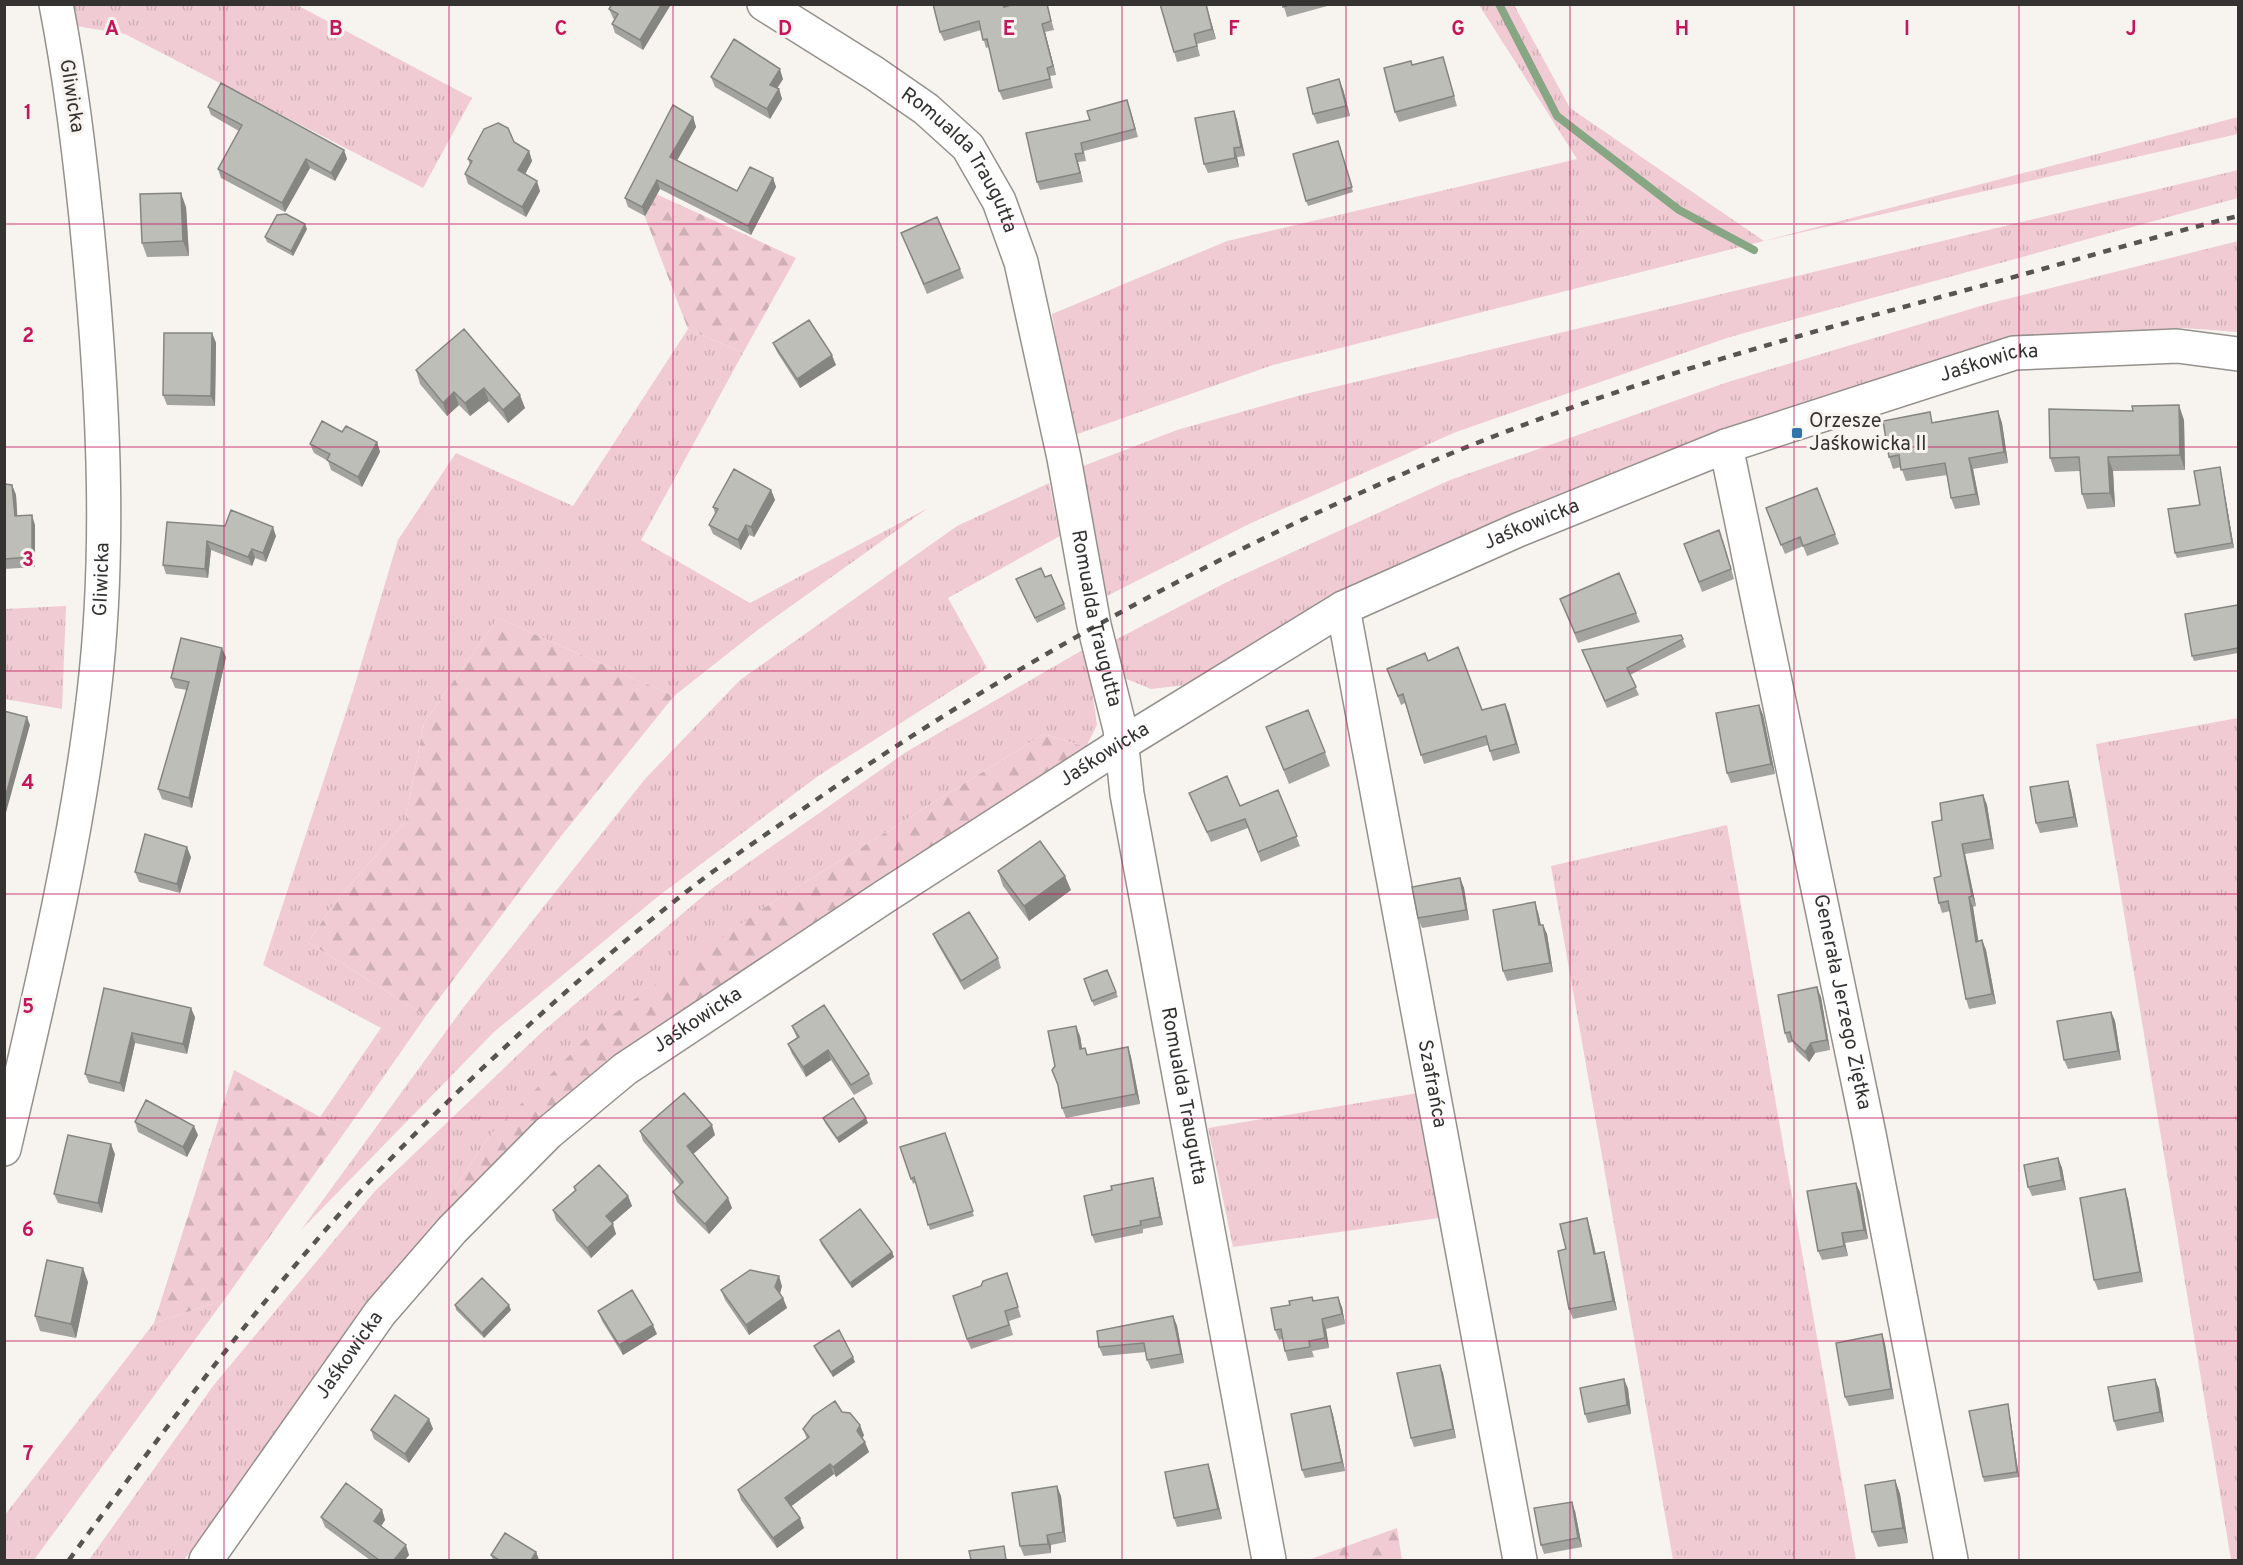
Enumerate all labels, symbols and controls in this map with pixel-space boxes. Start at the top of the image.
text: A [105,17,119,43]
text: B [329,17,343,43]
text: C [555,17,567,43]
text: D [778,17,792,43]
text: E [1003,17,1015,43]
text: F [1228,17,1240,43]
text: G [1451,17,1465,43]
text: H [1675,17,1689,43]
text: I [1904,17,1910,43]
text: J [2125,17,2137,43]
street label: Gliwicka [52,57,90,135]
street label: Romualda Traugutta [895,82,1022,237]
text: 1 [24,101,32,127]
text: 2 [22,324,34,350]
street label: Jaśkowicka [1936,339,2039,389]
place label: Orzesze Jaśkowicka II [1809,409,1927,458]
marker: Orzesze Jaśkowicka II [1790,426,1804,440]
street label: Jaśkowicka [1479,493,1584,557]
street label: Romualda Traugutta [1064,528,1127,710]
street label: Gliwicka [88,542,117,617]
text: 3 [22,548,34,574]
street label: Jaśkowicka [1055,717,1155,793]
text: 4 [22,771,34,797]
street label: Generała Jerzego Ziętka [1807,892,1877,1112]
street label: Jaśkowicka [648,982,747,1060]
text: 5 [22,995,34,1021]
street label: Romualda Traugutta [1154,1005,1212,1187]
street label: Szafrańca [1411,1038,1452,1130]
text: 6 [22,1218,34,1244]
street label: Jaśkowicka [310,1306,390,1405]
text: 7 [23,1442,33,1468]

